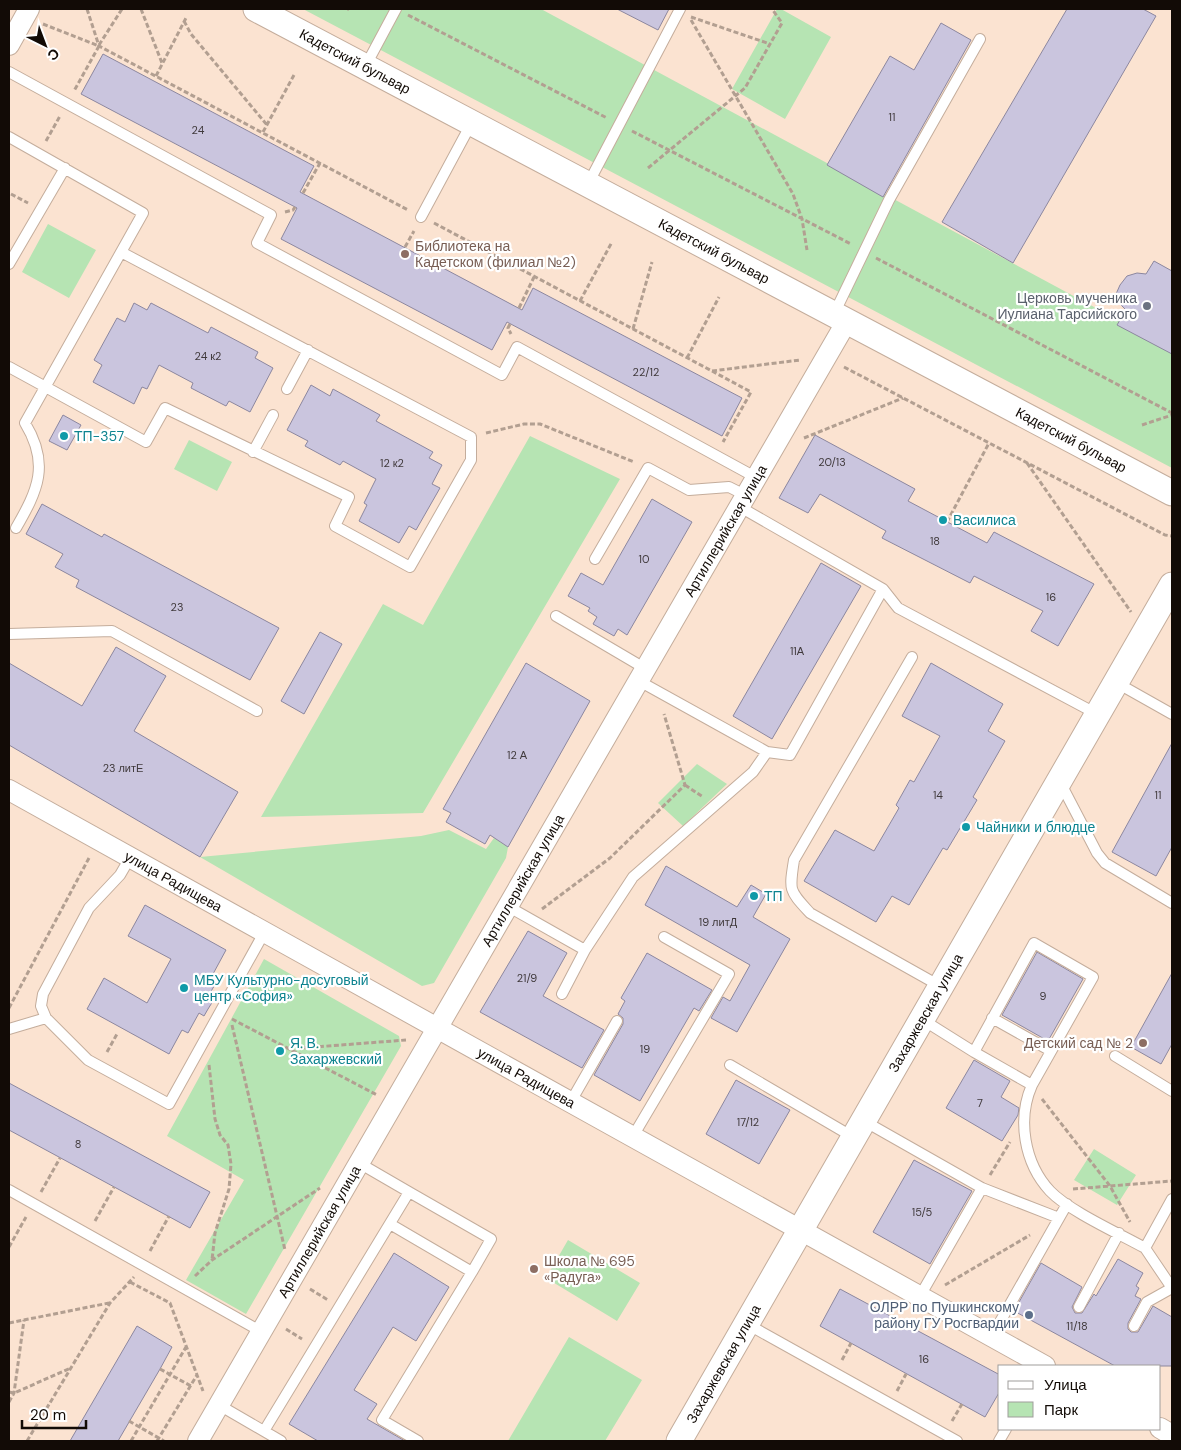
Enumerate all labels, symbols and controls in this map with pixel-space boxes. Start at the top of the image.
north arrow [20,20,70,70]
street label: Кадетский бульвар [296,25,414,98]
text: С [44,45,63,65]
house number: 11 [889,110,895,124]
house number: 24 [192,123,205,137]
street label: Кадетский бульвар [655,214,773,288]
place label: Библиотека на Кадетском (филиал №2) [415,237,576,271]
marker: Библиотека на Кадетском (филиал №2) [399,248,411,260]
place label: Церковь мученика Иулиана Тарсийского [997,289,1137,323]
marker: Церковь мученика Иулиана Тарсийского [1141,300,1153,312]
house number: 24 к2 [195,349,221,363]
house number: 22/12 [633,365,659,379]
street label: Кадетский бульвар [1013,403,1130,477]
place label: ТП-357 [74,427,124,445]
marker: ТП-357 [58,430,70,442]
house number: 20/13 [818,455,846,469]
house number: 12 к2 [380,456,404,470]
street label: Артиллерийская улица [680,461,771,600]
place label: Василиса [953,511,1016,529]
marker: Василиса [937,514,949,526]
house number: 18 [930,534,940,548]
house number: 10 [639,552,649,566]
house number: 16 [1046,590,1056,604]
house number: 23 [171,600,183,614]
house number: 11А [790,644,805,658]
house number: 12 А [507,748,528,762]
house number: 23 литЕ [103,761,143,775]
house number: 14 [933,788,943,802]
house number: 11 [1155,788,1161,802]
street label: Артиллерийская улица [478,811,568,950]
place label: Чайники и блюдце [976,818,1095,836]
marker: Чайники и блюдце [960,821,972,833]
street label: улица Радищева [121,847,226,916]
place label: ТП [764,887,783,905]
marker: ТП [748,890,760,902]
house number: 19 литД [699,915,738,929]
street label: Захаржевская улица [884,950,967,1076]
place label: МБУ Культурно-досуговый центр «София» [194,971,369,1005]
house number: 21/9 [517,971,537,985]
marker: МБУ Культурно-досуговый центр «София» [178,982,190,994]
house number: 9 [1040,989,1047,1003]
place label: Я. В. Захаржевский [290,1034,382,1068]
place label: Детский сад № 2 [1024,1034,1133,1052]
marker: Детский сад № 2 [1137,1037,1149,1049]
house number: 19 [640,1042,650,1056]
street label: улица Радищева [474,1043,579,1112]
marker: Я. В. Захаржевский [274,1045,286,1057]
house number: 7 [977,1096,983,1110]
house number: 17/12 [737,1115,759,1129]
house number: 8 [75,1137,81,1151]
street label: Артиллерийская улица [274,1162,365,1301]
house number: 15/5 [912,1205,933,1219]
place label: Школа № 695 «Радуга» [544,1252,635,1286]
marker: Школа № 695 «Радуга» [528,1263,540,1275]
place label: ОЛРР по Пушкинскому району ГУ Росгвардии [870,1298,1019,1332]
street label: Захаржевская улица [682,1301,765,1427]
marker: ОЛРР по Пушкинскому району ГУ Росгвардии [1023,1309,1035,1321]
house number: 11/18 [1066,1319,1088,1333]
house number: 16 [919,1352,929,1366]
legend [998,1365,1161,1430]
text: Улица [1044,1375,1087,1395]
scale bar [22,1398,86,1430]
text: Парк [1044,1400,1078,1420]
text: 20 m [30,1405,66,1425]

